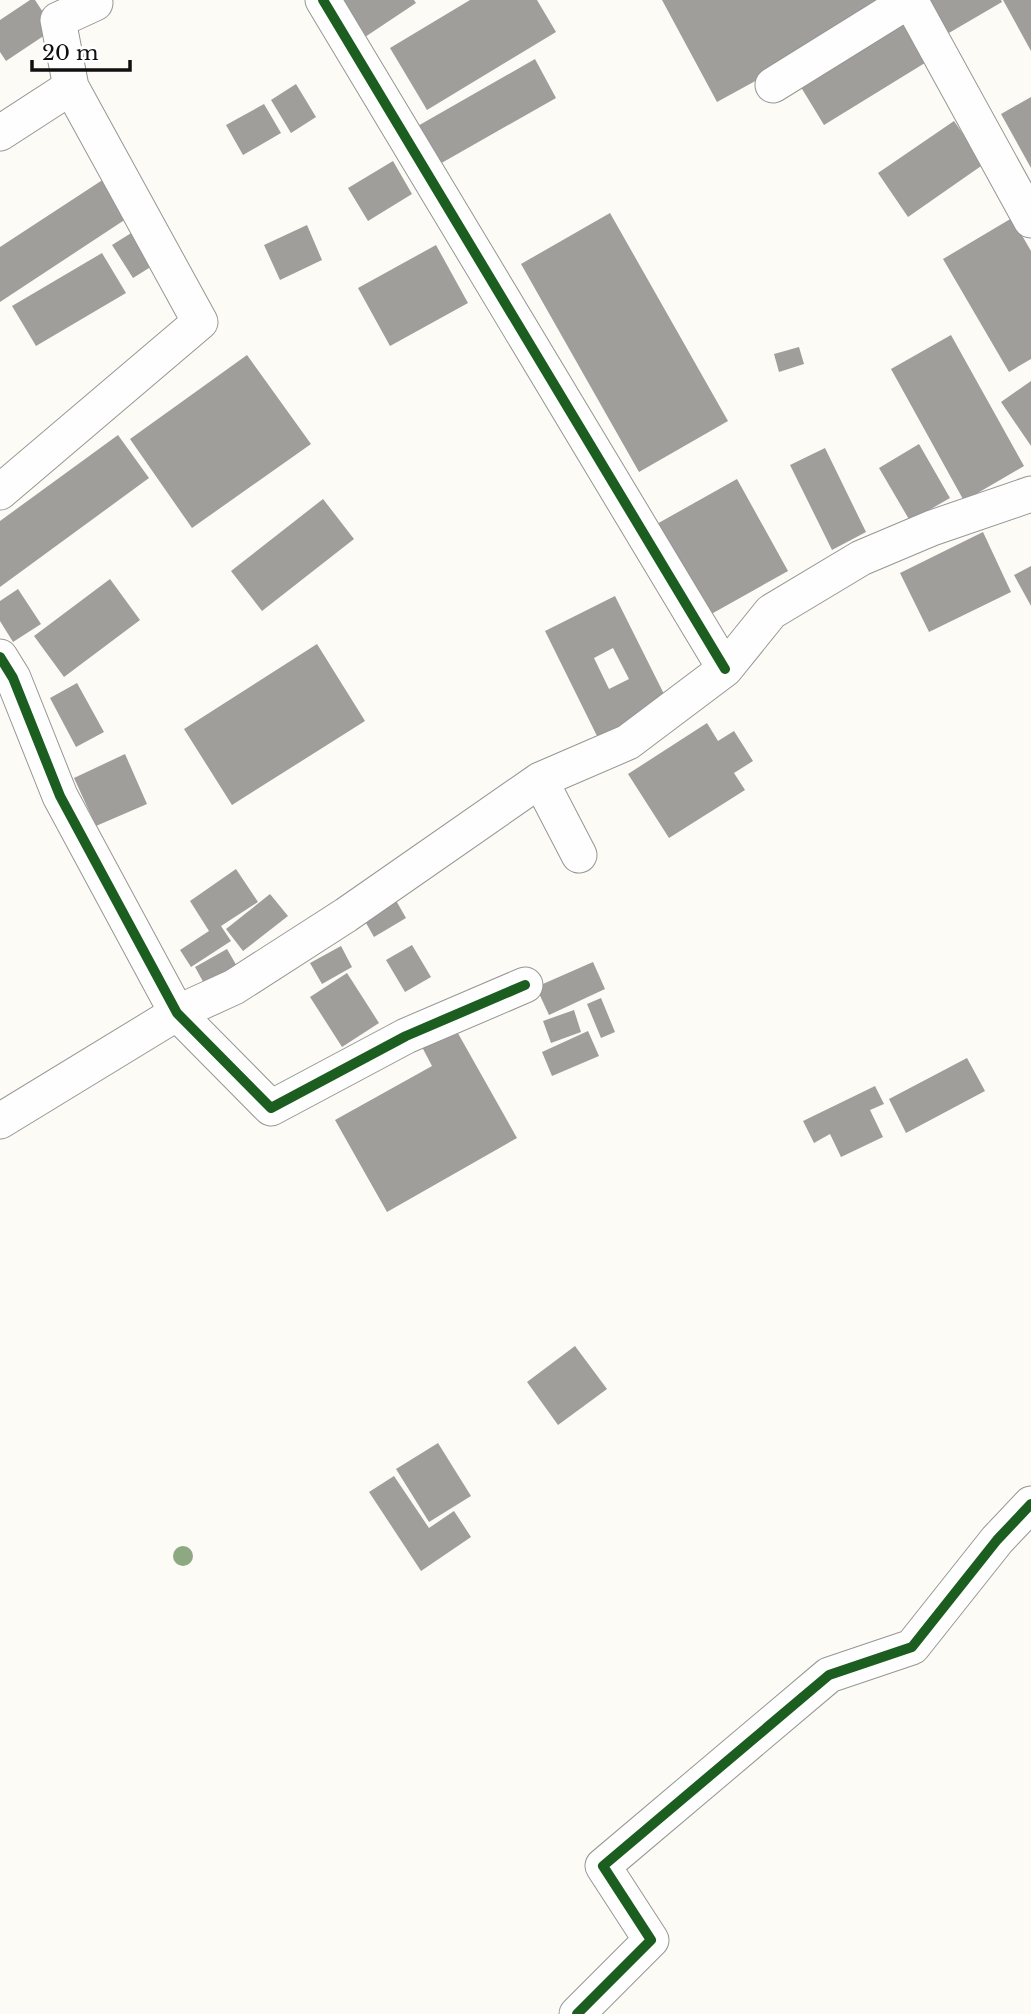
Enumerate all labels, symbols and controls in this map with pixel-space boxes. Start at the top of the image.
scale bar [32,28,130,72]
text: 20 m [42,40,99,66]

